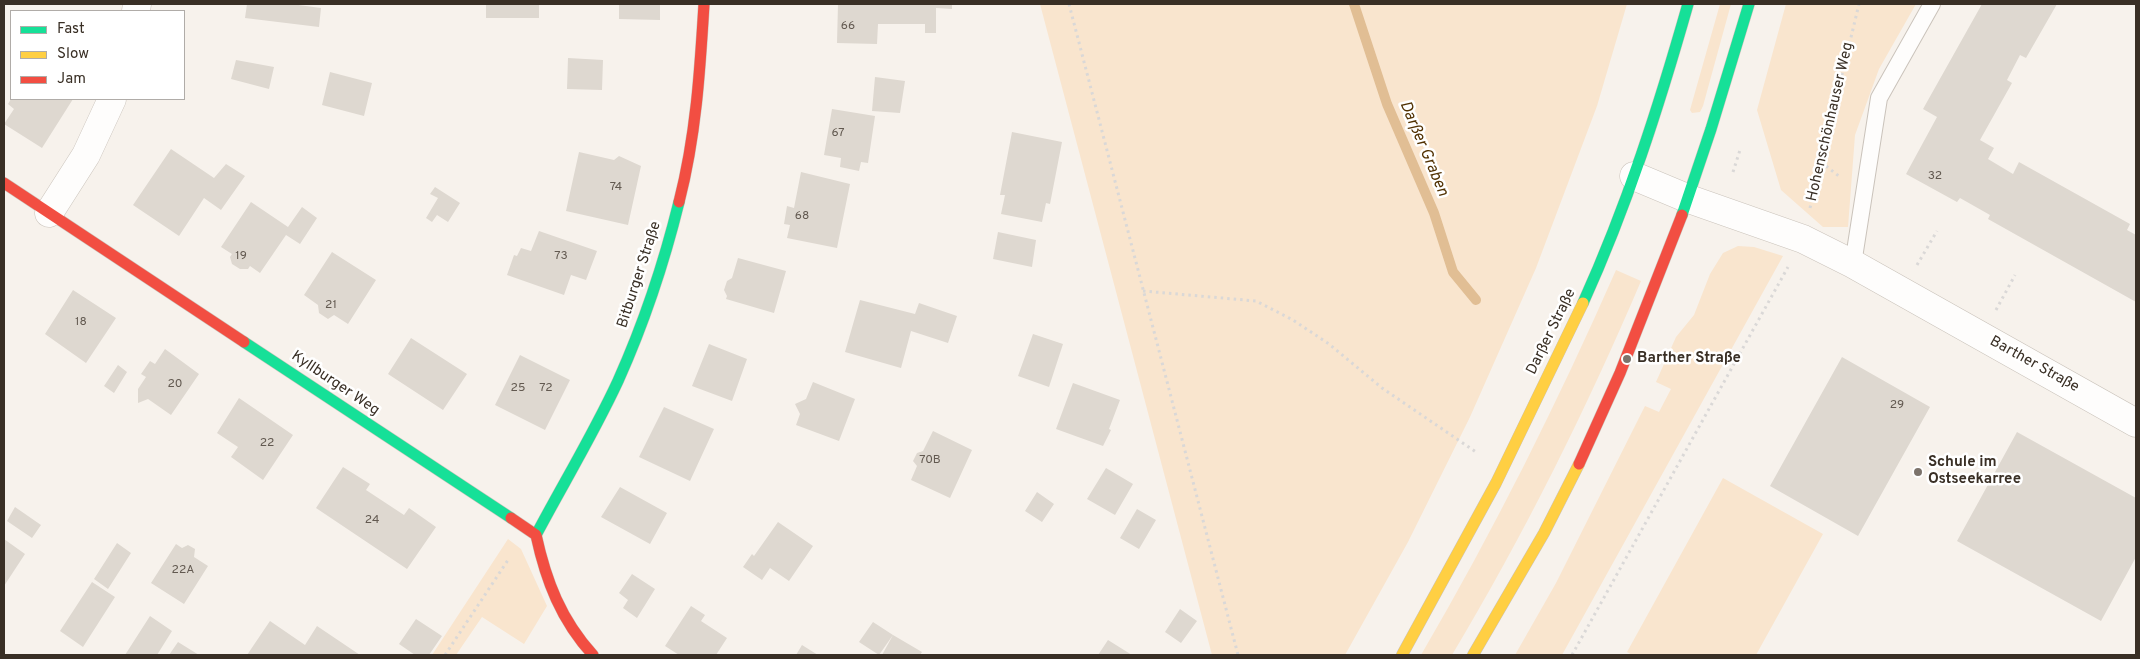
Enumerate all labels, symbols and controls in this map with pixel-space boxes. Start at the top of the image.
legend [10,10,185,100]
text: Fast [57,20,85,39]
house number: 66 [841,20,855,34]
street label: Hohenschönhauser Weg [1804,41,1858,203]
text: Slow [57,45,89,64]
text: Jam [57,70,86,89]
water label: Darßer Graben [1394,98,1452,200]
house number: 67 [831,127,845,141]
house number: 32 [1928,170,1942,184]
house number: 74 [610,181,622,195]
house number: 68 [795,210,809,224]
street label: Bitburger Straße [614,219,666,331]
house number: 19 [235,250,247,264]
house number: 73 [554,250,568,264]
street label: Darßer Straße [1523,286,1581,378]
house number: 21 [325,299,337,313]
house number: 18 [75,316,87,330]
street label: Barther Straße [1986,333,2082,397]
street label: Kyllburger Weg [287,348,383,420]
place label: Barther Straße [1637,350,1741,368]
marker: Barther Straße [1621,353,1633,365]
house number: 20 [167,378,183,392]
house number: 25 [511,382,525,396]
house number: 72 [539,382,553,396]
house number: 29 [1890,399,1904,413]
house number: 22 [260,437,274,451]
house number: 70B [919,454,941,468]
place label: Schule im Ostseekarree [1928,454,2021,489]
marker: Schule im Ostseekarree [1912,466,1924,478]
house number: 24 [365,514,379,528]
house number: 22A [172,564,194,578]

